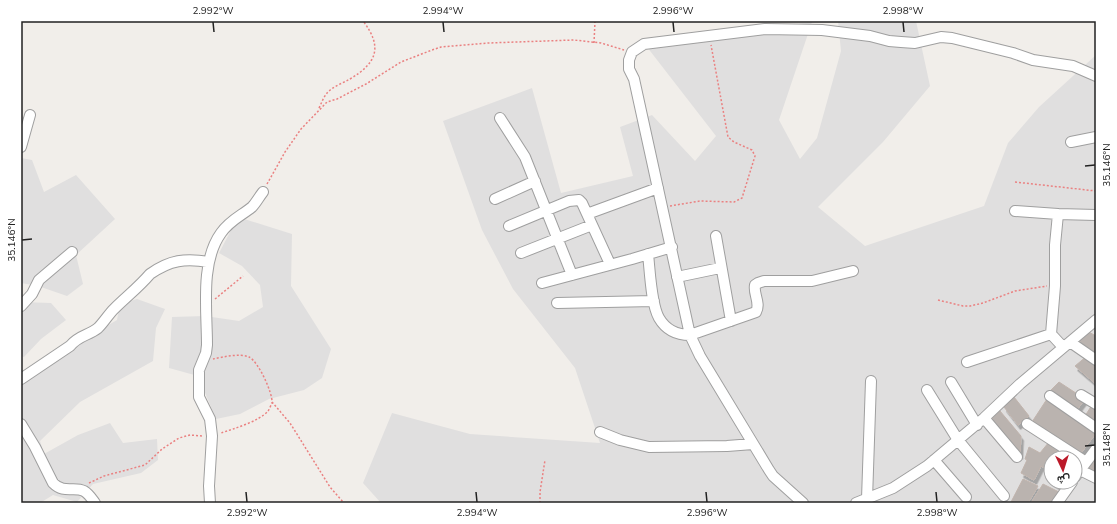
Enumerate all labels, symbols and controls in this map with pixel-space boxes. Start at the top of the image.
text: 2.992°W [192,4,234,18]
text: 2.994°W [422,4,464,18]
text: 2.996°W [652,4,694,18]
text: 2.998°W [882,4,924,18]
text: 35.146°N [1100,143,1114,187]
text: 35.146°N [5,218,19,262]
text: 35.148°N [1100,423,1114,467]
north arrow [1043,450,1083,490]
text: ش [1057,472,1071,487]
text: 2.992°W [226,506,268,520]
text: 2.994°W [456,506,498,520]
text: 2.996°W [686,506,728,520]
text: 2.998°W [916,506,958,520]

